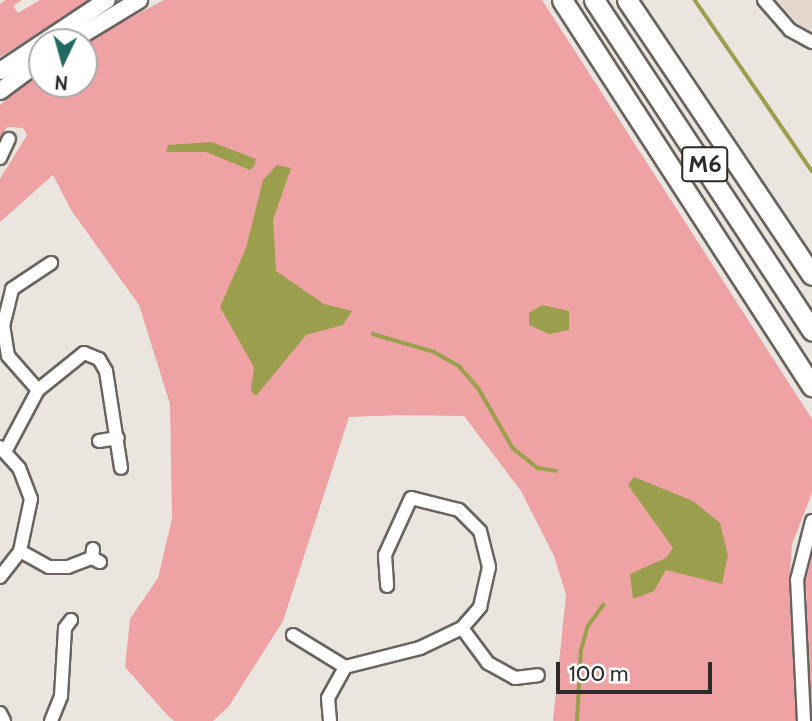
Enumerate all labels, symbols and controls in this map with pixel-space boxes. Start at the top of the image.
north arrow [28,28,98,98]
text: N [54,70,69,94]
road number: M6 [680,144,730,184]
scale bar [560,648,716,692]
text: 100 m [569,661,628,686]

